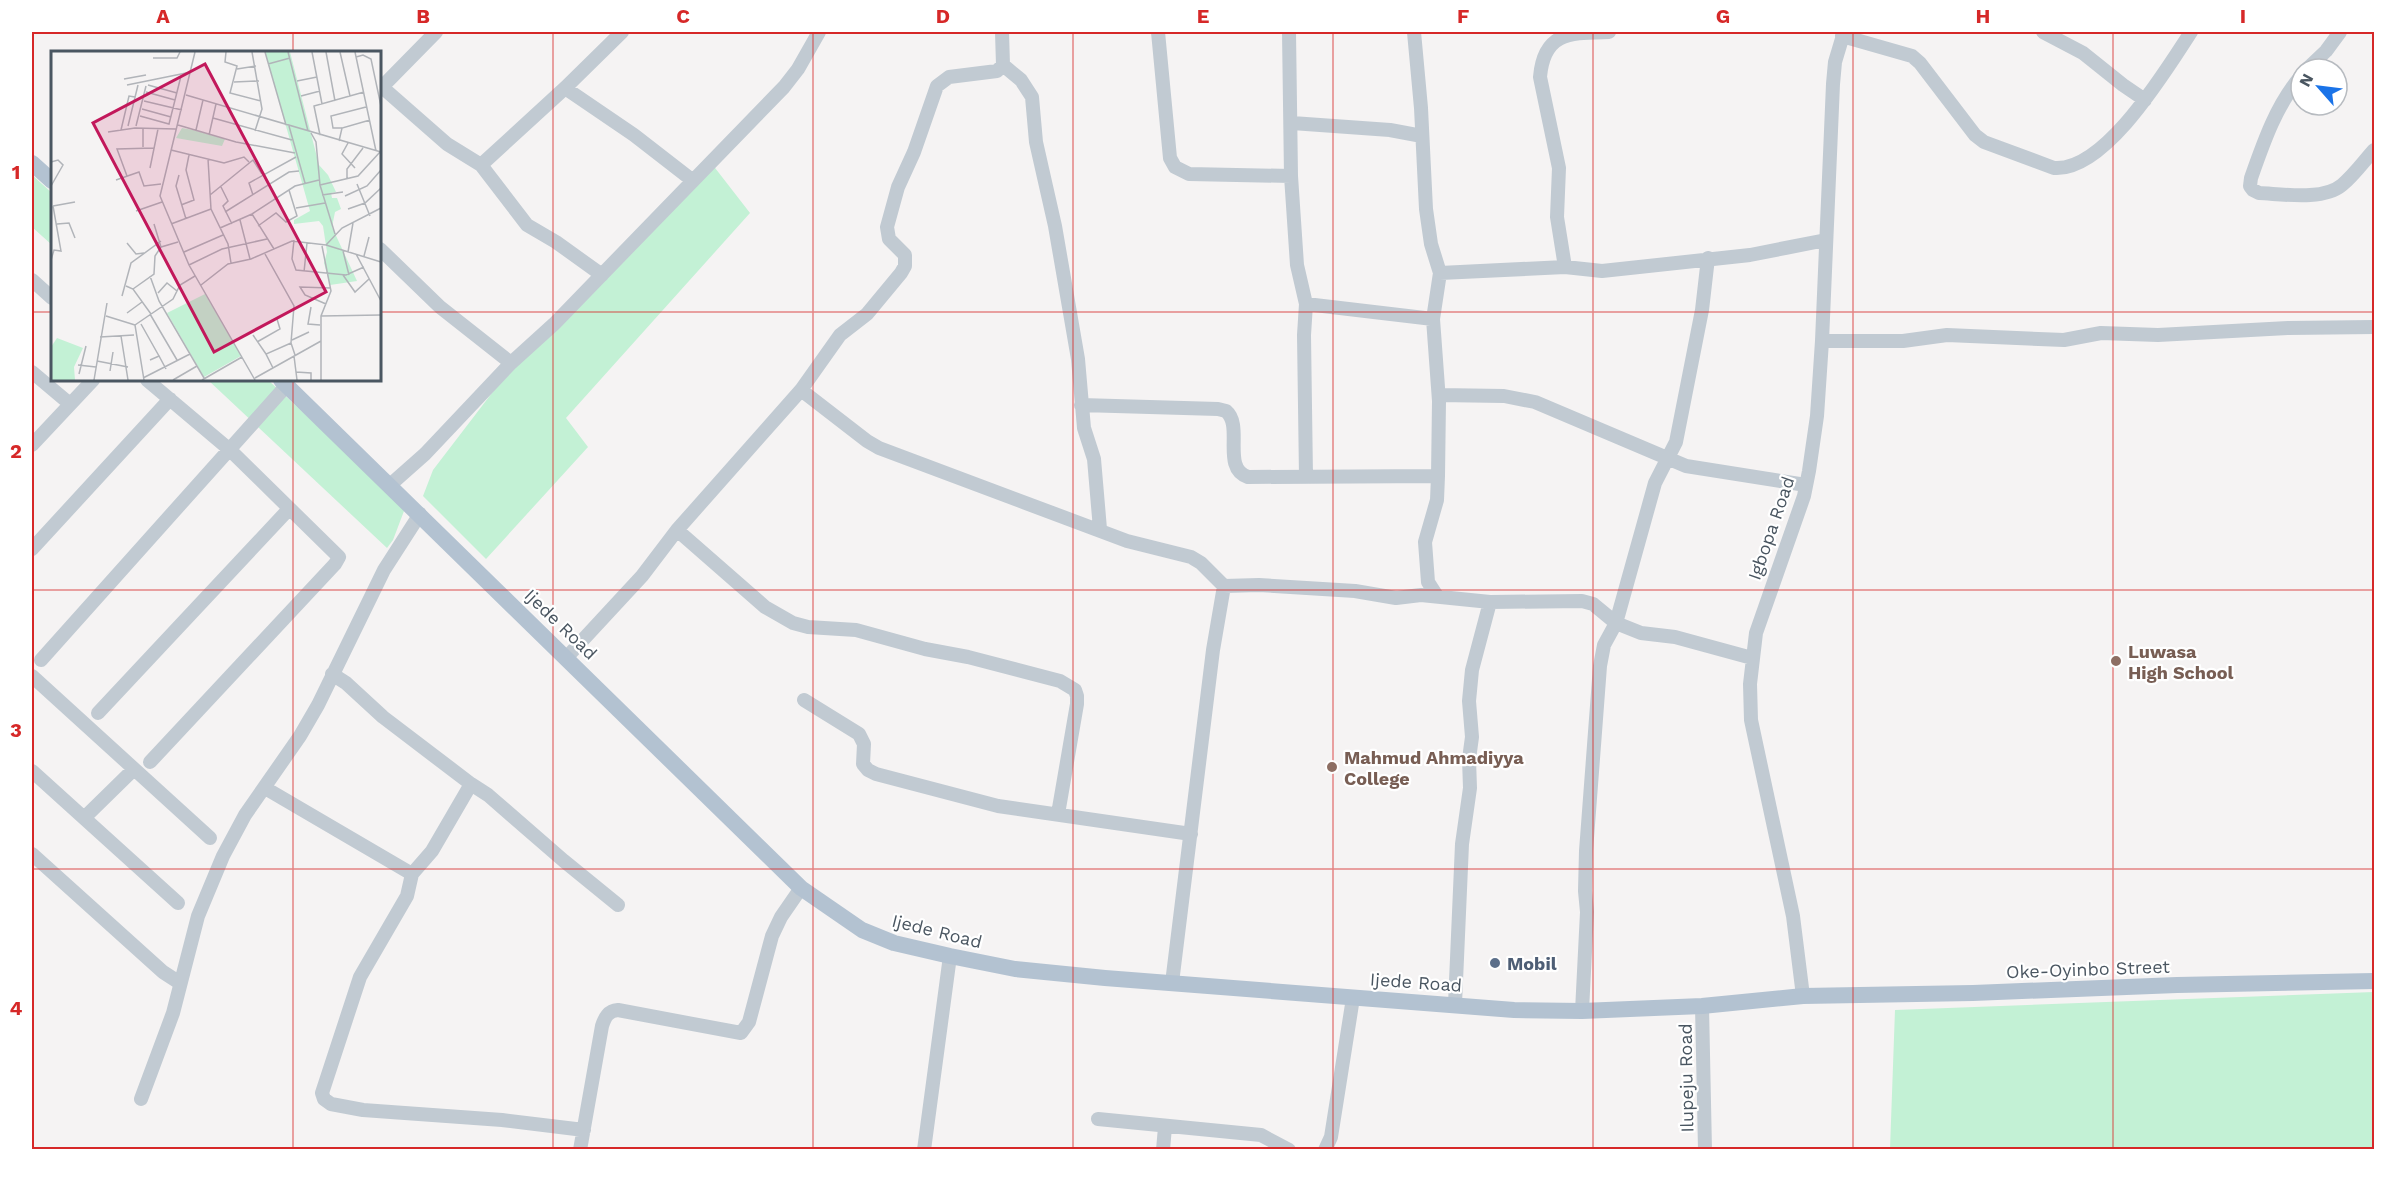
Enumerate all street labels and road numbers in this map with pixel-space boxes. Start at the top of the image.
street label: Igbopa Road [1744,474,1798,582]
street label: Ijede Road [521,584,601,664]
street label: Ijede Road [890,910,984,952]
street label: Oke-Oyinbo Street [2006,956,2171,982]
street label: Ijede Road [1369,968,1463,996]
street label: Ilupeju Road [1675,1023,1697,1133]

